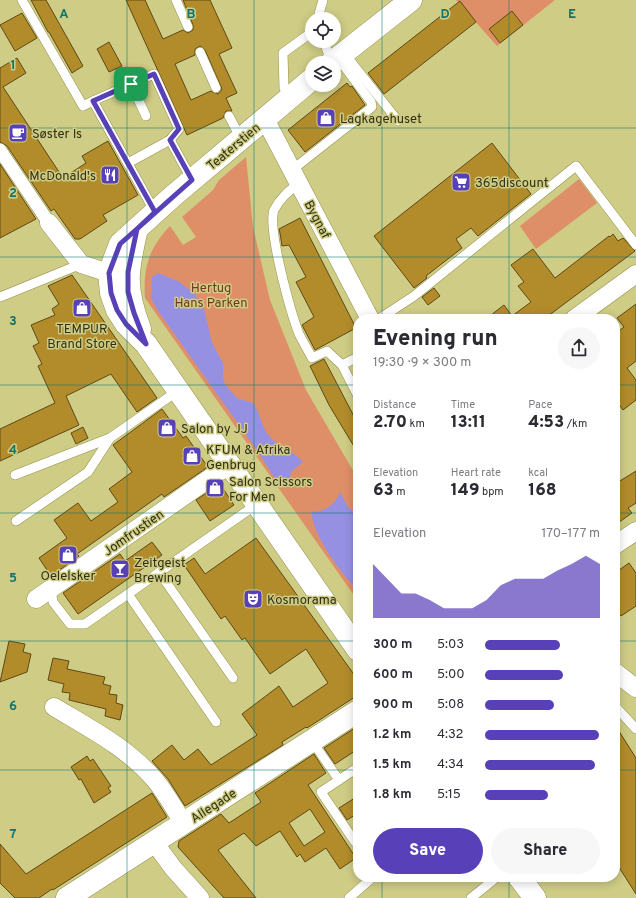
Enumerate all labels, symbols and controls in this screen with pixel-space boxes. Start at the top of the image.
text: A [59,7,69,23]
text: B [187,7,196,23]
text: D [440,7,450,23]
text: E [568,7,576,23]
map controls [305,12,341,92]
button: locate [305,12,341,48]
button: layers [305,56,341,92]
text: 1 [10,58,16,74]
pin [114,67,148,101]
icon: arrive [120,73,142,95]
shop icon: Lagkagehuset [315,107,337,129]
place label: Lagkagehuset [340,112,422,128]
street label: Teaterstien [204,120,264,175]
cafe icon: Søster Is [7,122,29,144]
place label: Søster Is [32,127,82,143]
restaurant icon: McDonald's [99,164,121,186]
place label: McDonald's [29,169,96,185]
supermarket icon: 365discount [450,171,472,193]
place label: 365discount [475,176,549,192]
text: 2 [9,186,17,202]
street label: Bygnaf [300,198,333,242]
park label: Hertug Hans Parken [174,281,248,312]
shop icon: TEMPUR Brand Store [71,297,93,319]
text: 3 [9,314,17,330]
place label: TEMPUR Brand Store [47,322,117,353]
text: Evening run [373,326,498,353]
button: share [558,327,600,369]
text: 19:30 · 9 × 300 m [373,355,471,371]
text: Distance [373,398,416,412]
text: Time [451,398,475,412]
text: Pace [528,398,553,412]
text: 2.70 [373,412,407,434]
text: 13:11 [451,412,486,434]
text: 4:53 [528,412,564,434]
shop icon: Salon by JJ [156,417,178,439]
text: km [407,417,425,431]
text: /km [564,417,587,431]
place label: Salon by JJ [181,422,248,438]
text: 4 [9,443,17,459]
place label: KFUM & Afrika Genbrug [206,443,290,474]
shop icon: KFUM & Afrika Genbrug [181,445,203,467]
text: Elevation [373,466,418,480]
text: Heart rate [451,466,501,480]
text: kcal [528,466,548,480]
place label: Salon Scissors For Men [229,475,312,506]
shop icon: Salon Scissors For Men [204,477,226,499]
text: 63 [373,480,394,502]
text: 149 [451,480,479,502]
text: 168 [528,480,557,502]
text: m [394,485,406,499]
text: bpm [479,485,504,499]
street label: Jomfrustien [101,507,168,560]
text: Elevation [373,526,426,542]
text: 170–177 m [541,526,600,542]
shop icon: Oelelsker [57,544,79,566]
place label: Zeitgeist Brewing [134,556,186,587]
bar icon: Zeitgeist Brewing [109,558,131,580]
place label: Oelelsker [41,569,95,585]
text: 5 [9,571,17,587]
theatre icon: Kosmorama [242,588,264,610]
place label: Kosmorama [267,593,337,609]
text: 300 m [373,637,412,653]
text: 5:03 [437,637,464,653]
text: 600 m [373,667,413,683]
text: 5:00 [437,667,465,683]
text: 900 m [373,697,413,713]
text: 5:08 [437,697,464,713]
text: 6 [9,699,17,715]
text: 1.2 km [373,727,411,743]
text: 4:32 [437,727,464,743]
text: 1.5 km [373,757,411,773]
text: 4:34 [437,757,464,773]
street label: Allegade [188,786,240,827]
text: 1.8 km [373,787,412,803]
text: 5:15 [437,787,461,803]
text: 7 [10,827,17,843]
button: Save [373,828,483,874]
button: Share [491,828,600,874]

